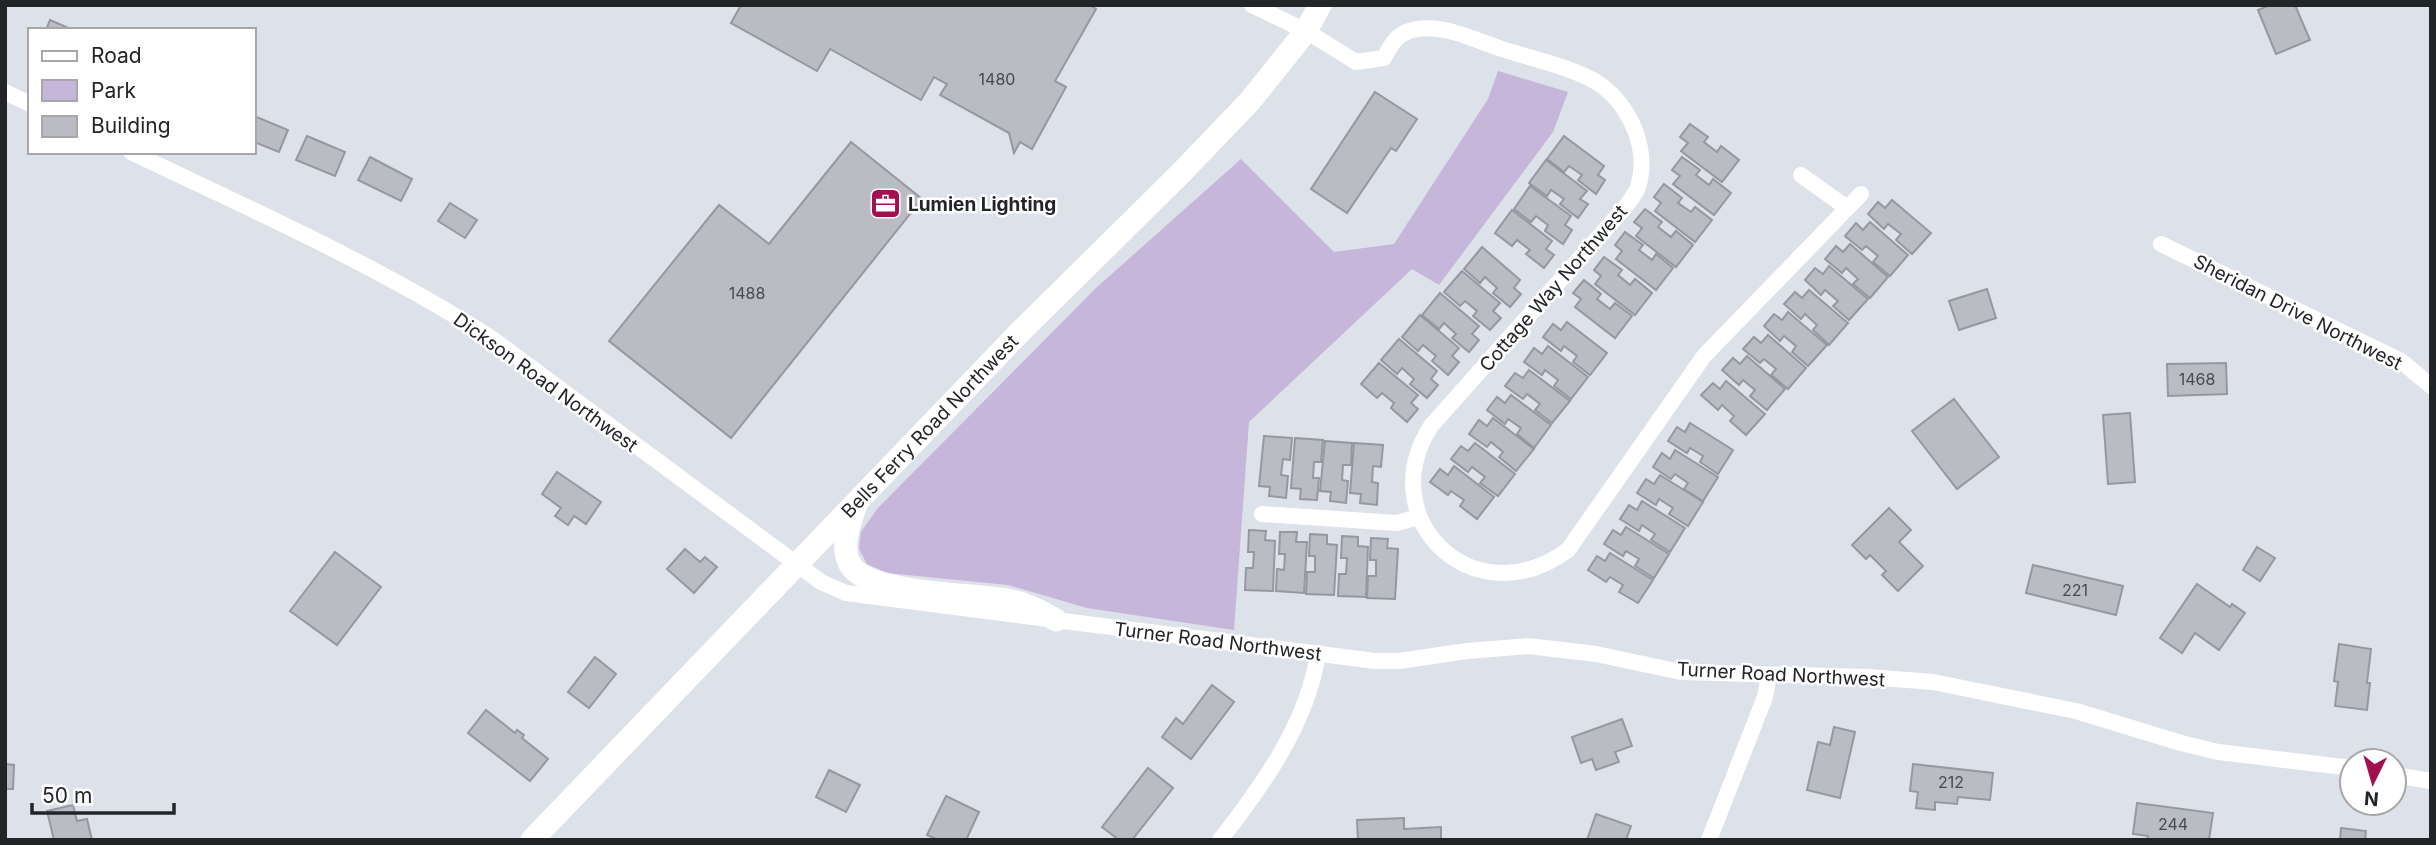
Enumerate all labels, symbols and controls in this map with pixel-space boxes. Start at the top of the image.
legend [28,28,256,154]
text: Road [91,43,142,68]
house number: 1480 [979,69,1015,89]
text: Park [91,78,136,103]
text: Building [91,113,171,138]
office icon: Lumien Lighting [868,187,902,221]
place label: Lumien Lighting [908,193,1056,216]
street label: Cottage Way Northwest [1475,200,1632,376]
street label: Sheridan Drive Northwest [2190,250,2406,375]
house number: 1488 [729,283,765,303]
street label: Dickson Road Northwest [449,308,642,457]
street label: Bells Ferry Road Northwest [837,330,1023,523]
house number: 1468 [2179,369,2215,389]
house number: 221 [2062,580,2088,600]
street label: Turner Road Northwest [1113,617,1323,666]
street label: Turner Road Northwest [1676,658,1886,691]
north arrow [2338,747,2408,817]
scale bar [32,772,173,816]
house number: 212 [1938,772,1964,792]
text: 50 m [42,783,92,808]
text: N [2363,786,2380,811]
house number: 244 [2158,814,2188,834]

